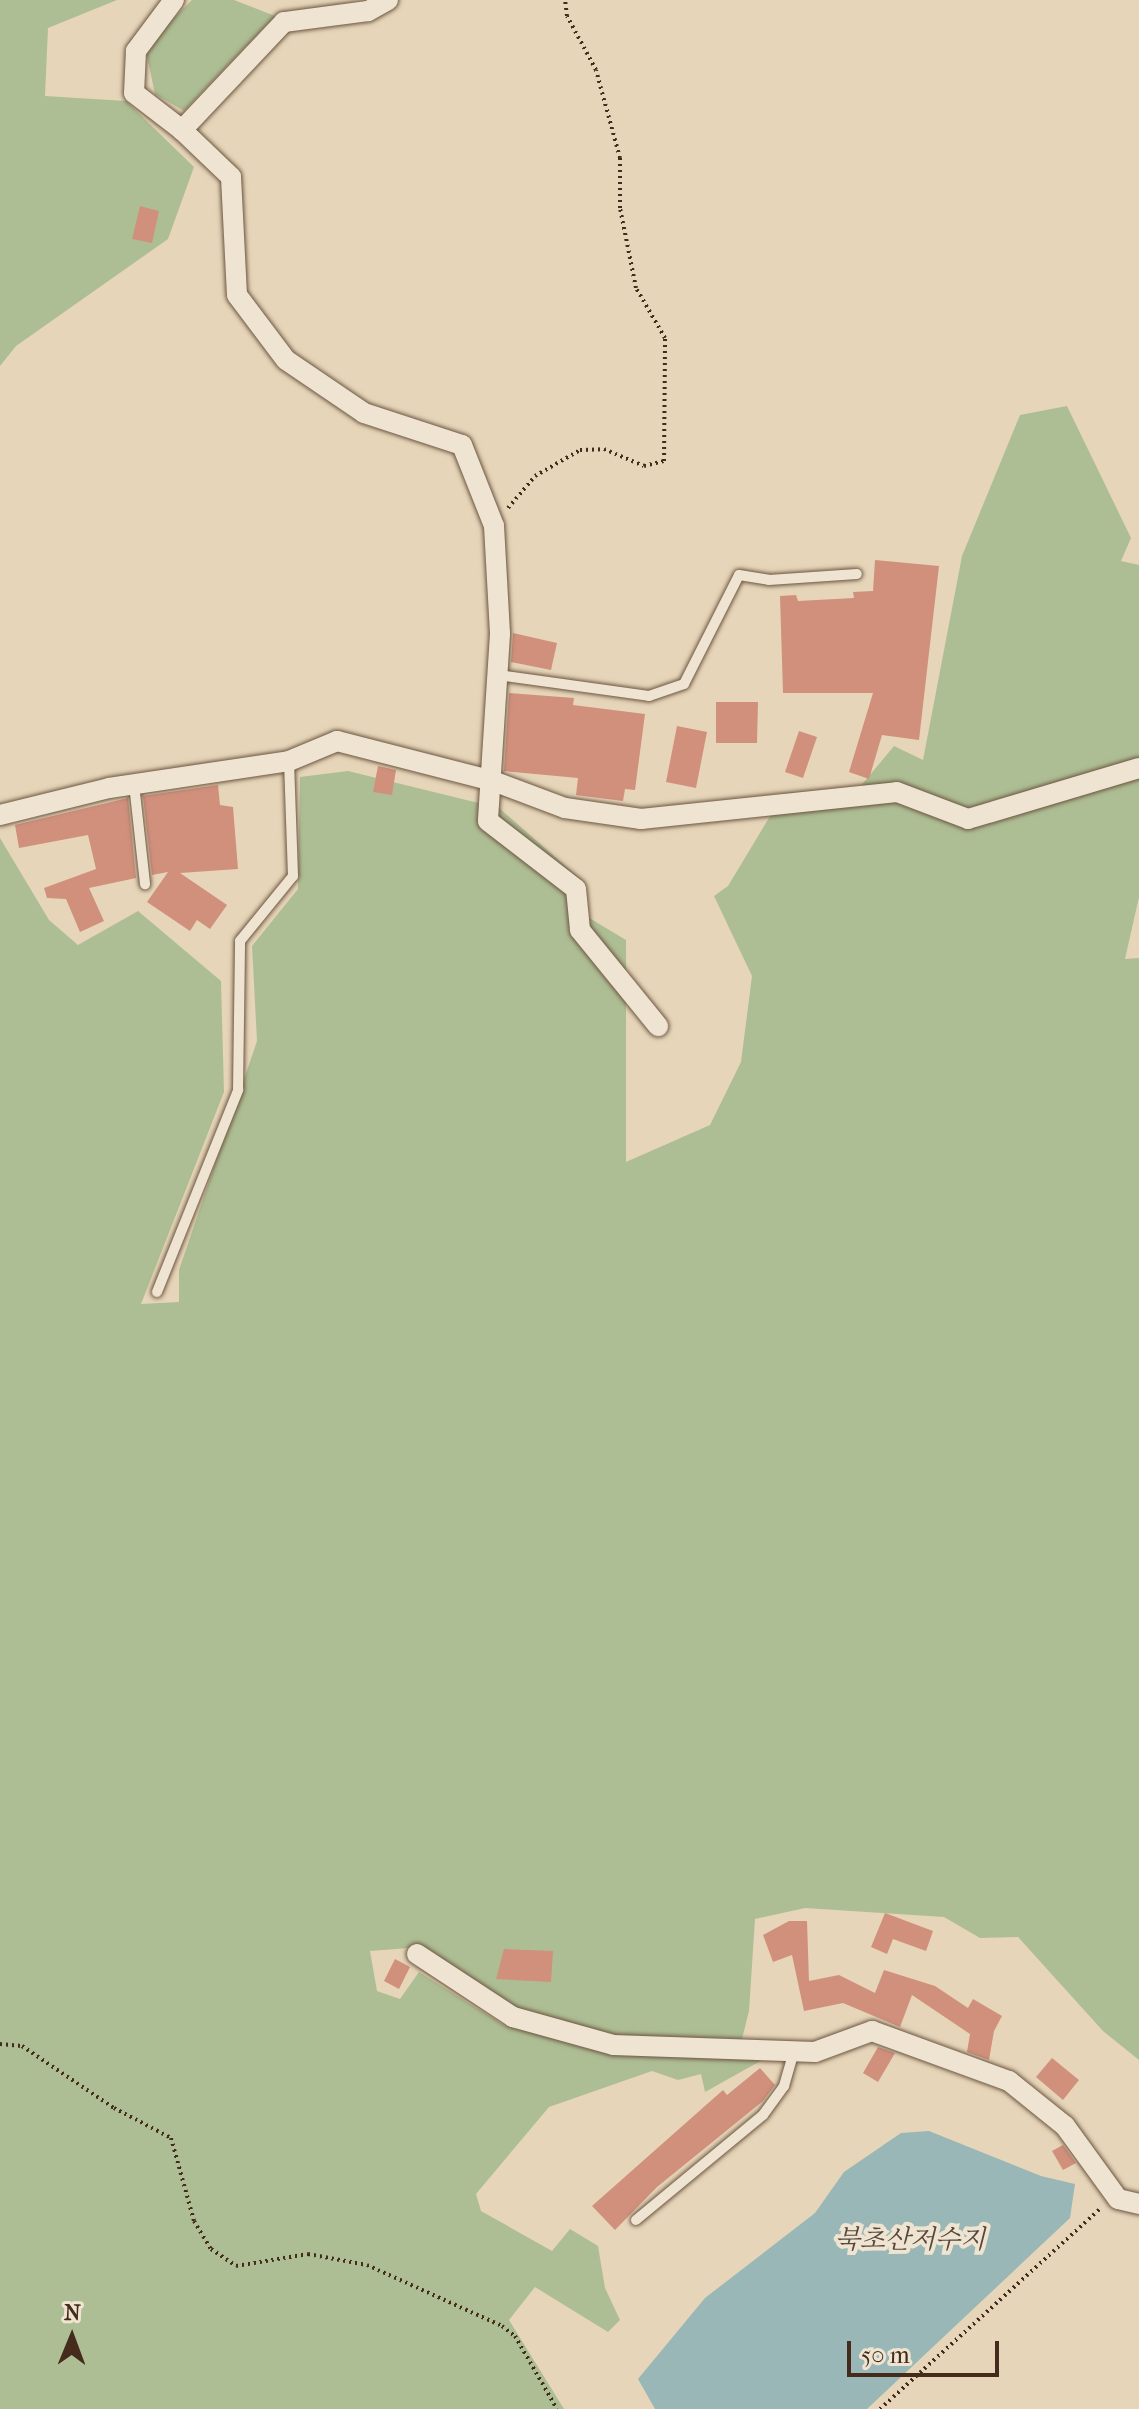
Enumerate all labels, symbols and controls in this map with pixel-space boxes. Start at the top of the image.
water label: 북초산저수지 [835,2224,985,2256]
north arrow [32,2297,112,2377]
text: N [64,2300,81,2326]
scale bar [851,2325,1003,2375]
text: 50 m [861,2341,910,2369]

